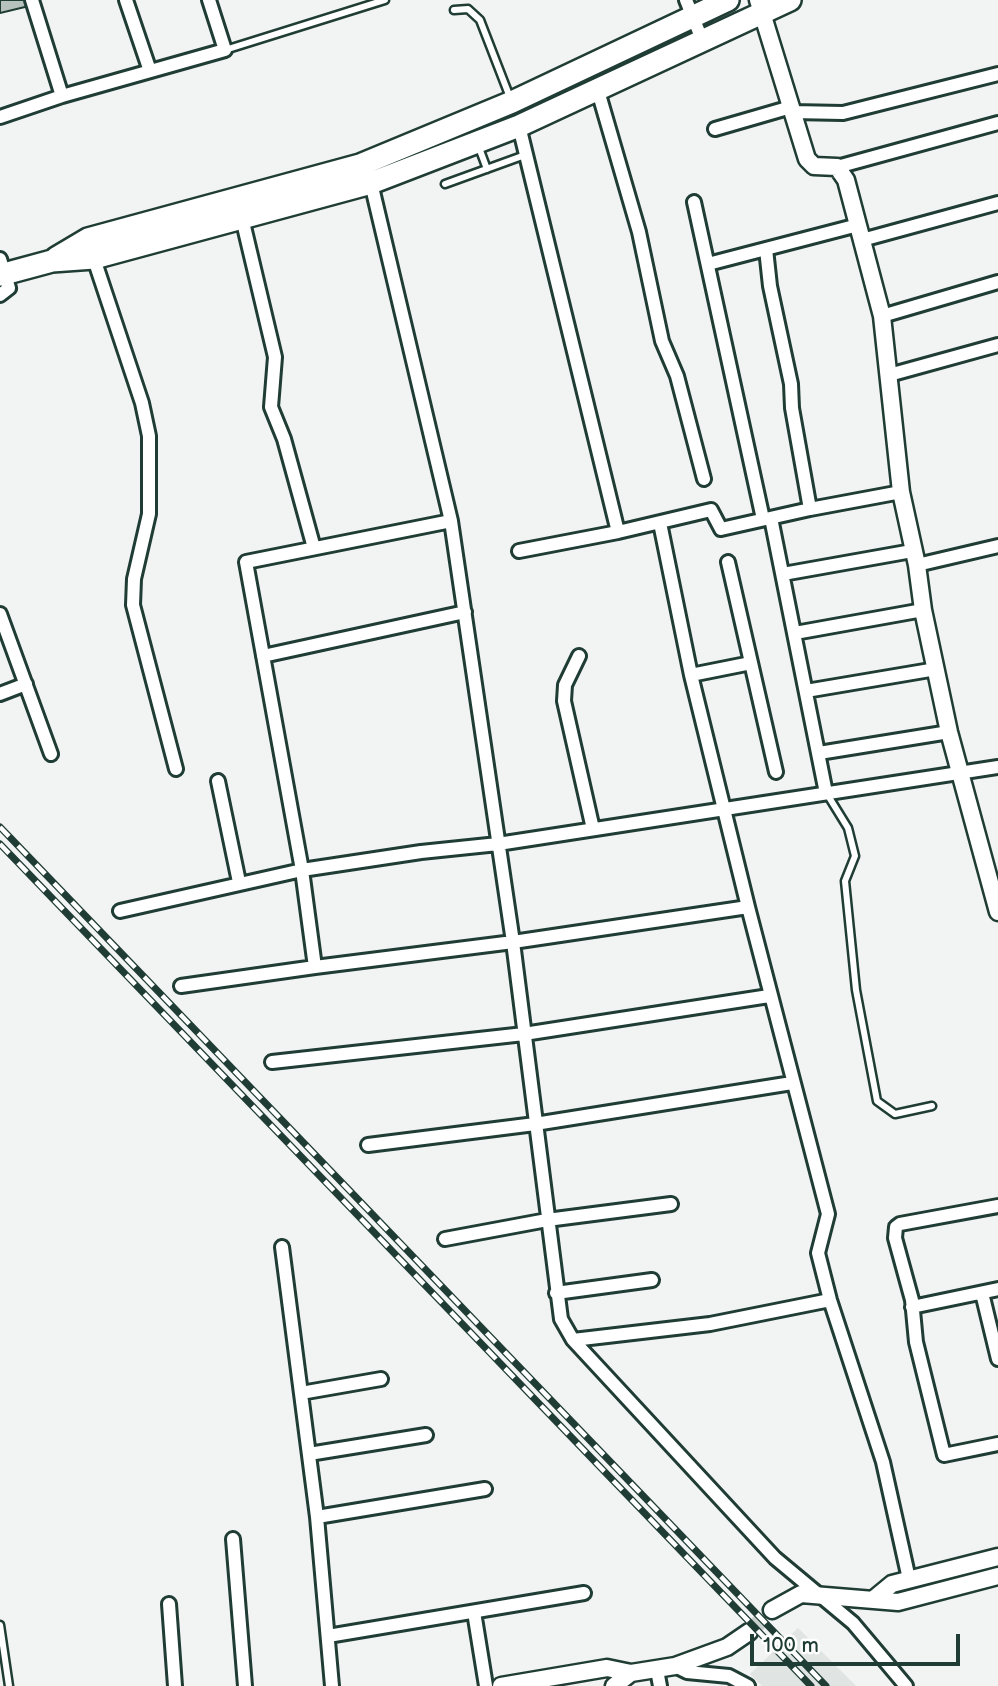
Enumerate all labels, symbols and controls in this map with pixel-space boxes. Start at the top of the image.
scale bar [753,1620,963,1664]
text: 100 m [763,1633,819,1658]

